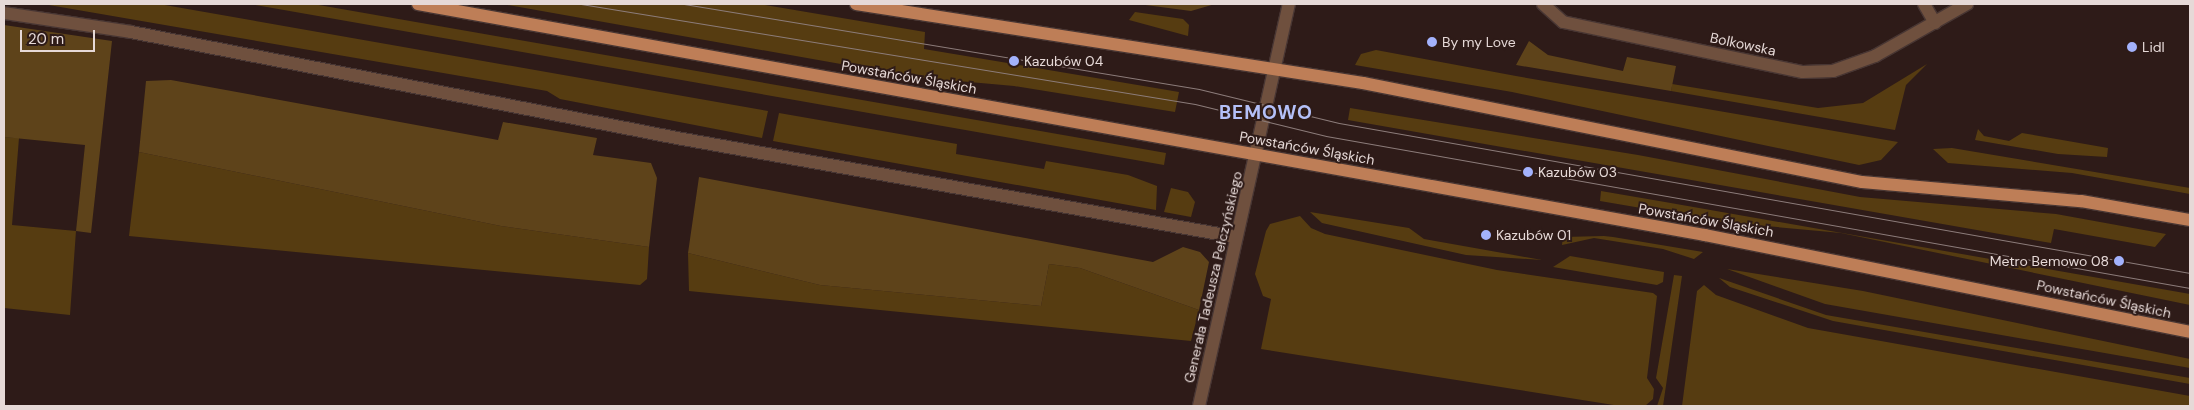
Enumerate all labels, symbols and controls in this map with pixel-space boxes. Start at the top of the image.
scale bar [22,20,98,52]
text: 20 m [28,29,64,49]
street label: Bolkowska [1709,29,1777,59]
place label: By my Love [1442,34,1516,50]
marker: By my Love [1426,36,1438,48]
place label: Lidl [2142,39,2165,55]
marker: Lidl [2126,41,2138,53]
place label: Kazubów 04 [1024,53,1103,69]
marker: Kazubów 04 [1008,55,1020,67]
street label: Powstańców Śląskich [840,57,978,97]
district label: BEMOWO [1218,102,1314,124]
street label: Powstańców Śląskich [1238,128,1376,168]
place label: Kazubów 03 [1538,164,1617,180]
marker: Kazubów 03 [1522,166,1534,178]
street label: Generała Tadeusza Pełczyńskiego [1180,170,1246,384]
street label: Powstańców Śląskich [1637,200,1775,240]
place label: Kazubów 01 [1496,227,1571,243]
marker: Kazubów 01 [1480,229,1492,241]
place label: Metro Bemowo 08 [1990,253,2109,269]
marker: Metro Bemowo 08 [2113,255,2125,267]
street label: Powstańców Śląskich [2035,277,2173,321]

